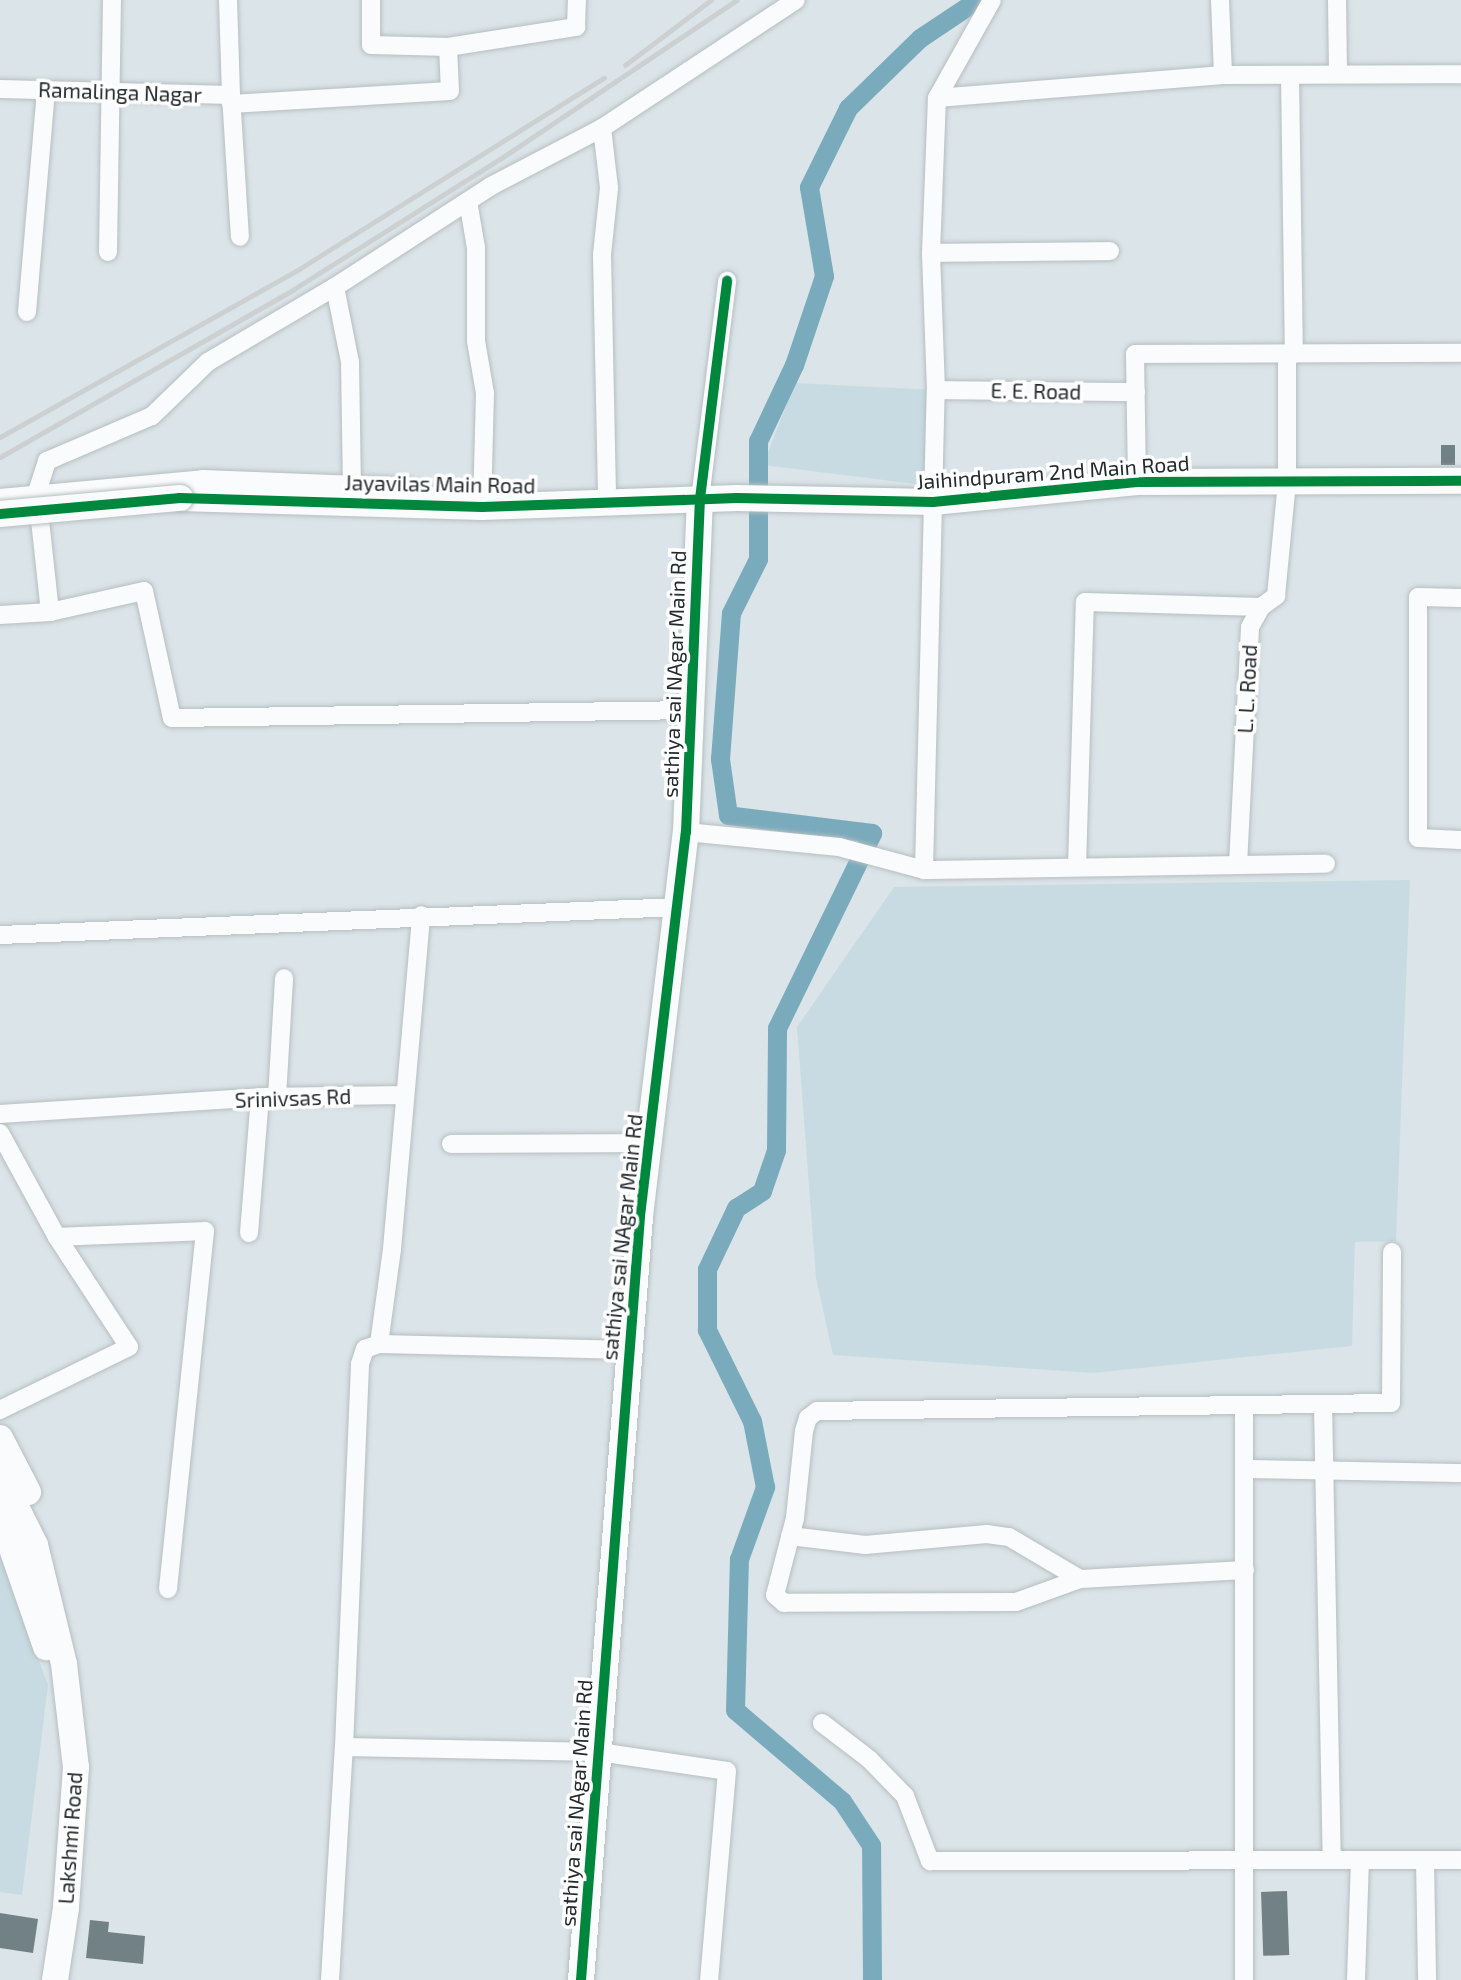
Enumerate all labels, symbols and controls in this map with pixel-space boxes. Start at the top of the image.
street label: Ramalinga Nagar [38,77,202,107]
street label: E. E. Road [990,378,1082,404]
street label: Jaihindpuram 2nd Main Road [916,450,1190,494]
street label: Jayavilas Main Road [344,470,536,498]
street label: sathiya sai NAgar Main Rd [657,550,691,798]
street label: L. L. Road [1232,644,1262,734]
street label: Srinivsas Rd [234,1083,352,1113]
street label: sathiya sai NAgar Main Rd [597,1112,647,1362]
street label: sathiya sai NAgar Main Rd [555,1678,597,1928]
street label: Lakshmi Road [53,1771,87,1905]

